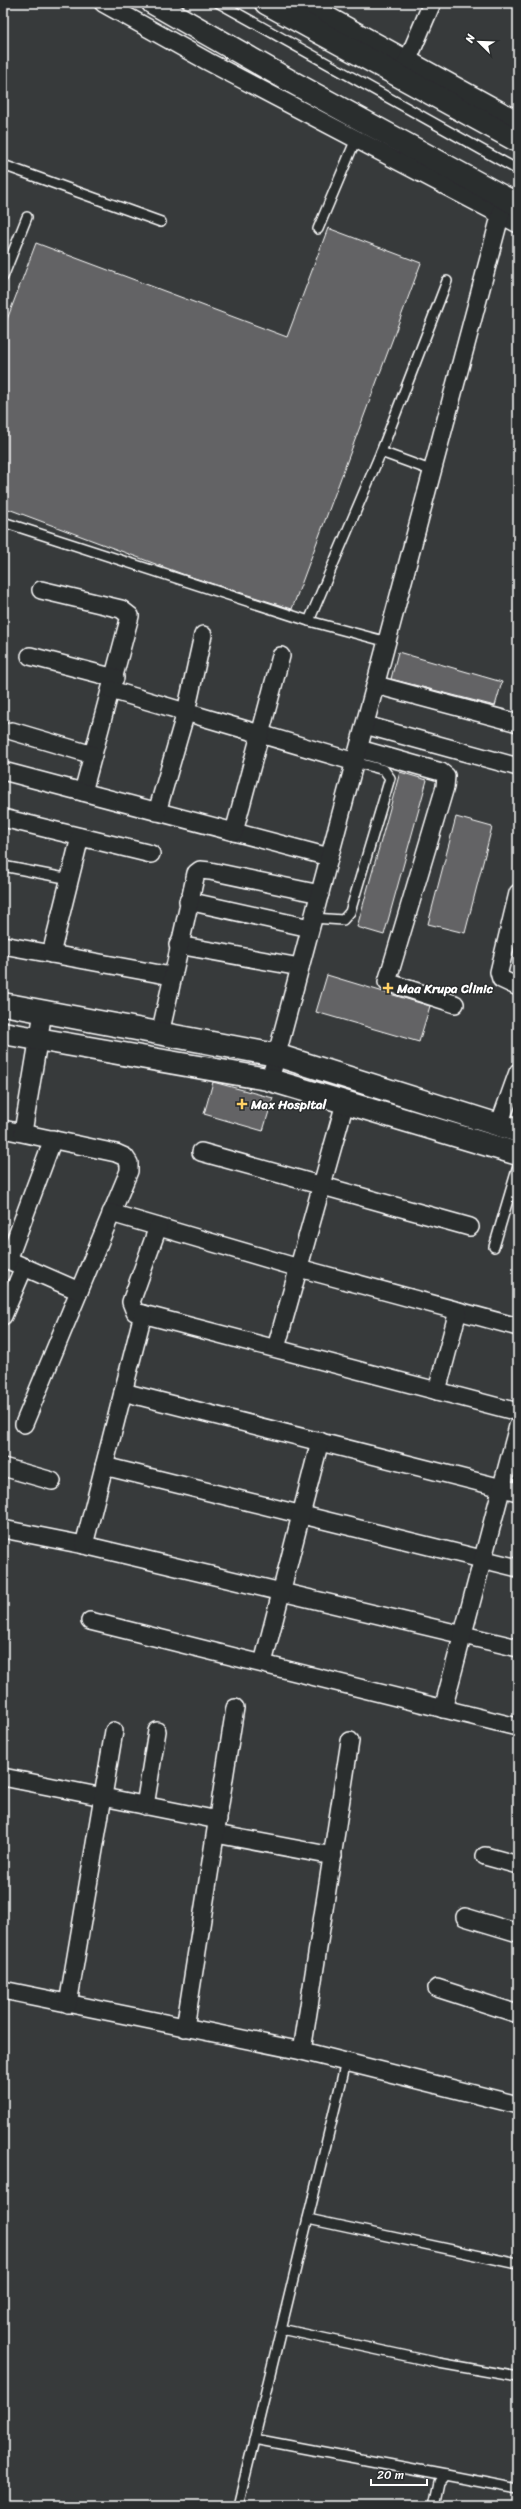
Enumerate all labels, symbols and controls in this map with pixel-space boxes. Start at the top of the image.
north arrow [459,22,499,62]
text: N [460,31,481,46]
place label: Maa Krupa Clinic [396,977,494,1000]
marker: Maa Krupa Clinic [382,982,394,994]
place label: Max Hospital [250,1093,328,1116]
marker: Max Hospital [236,1098,248,1110]
scale bar [371,2461,427,2487]
text: 20 m [377,2464,404,2486]

